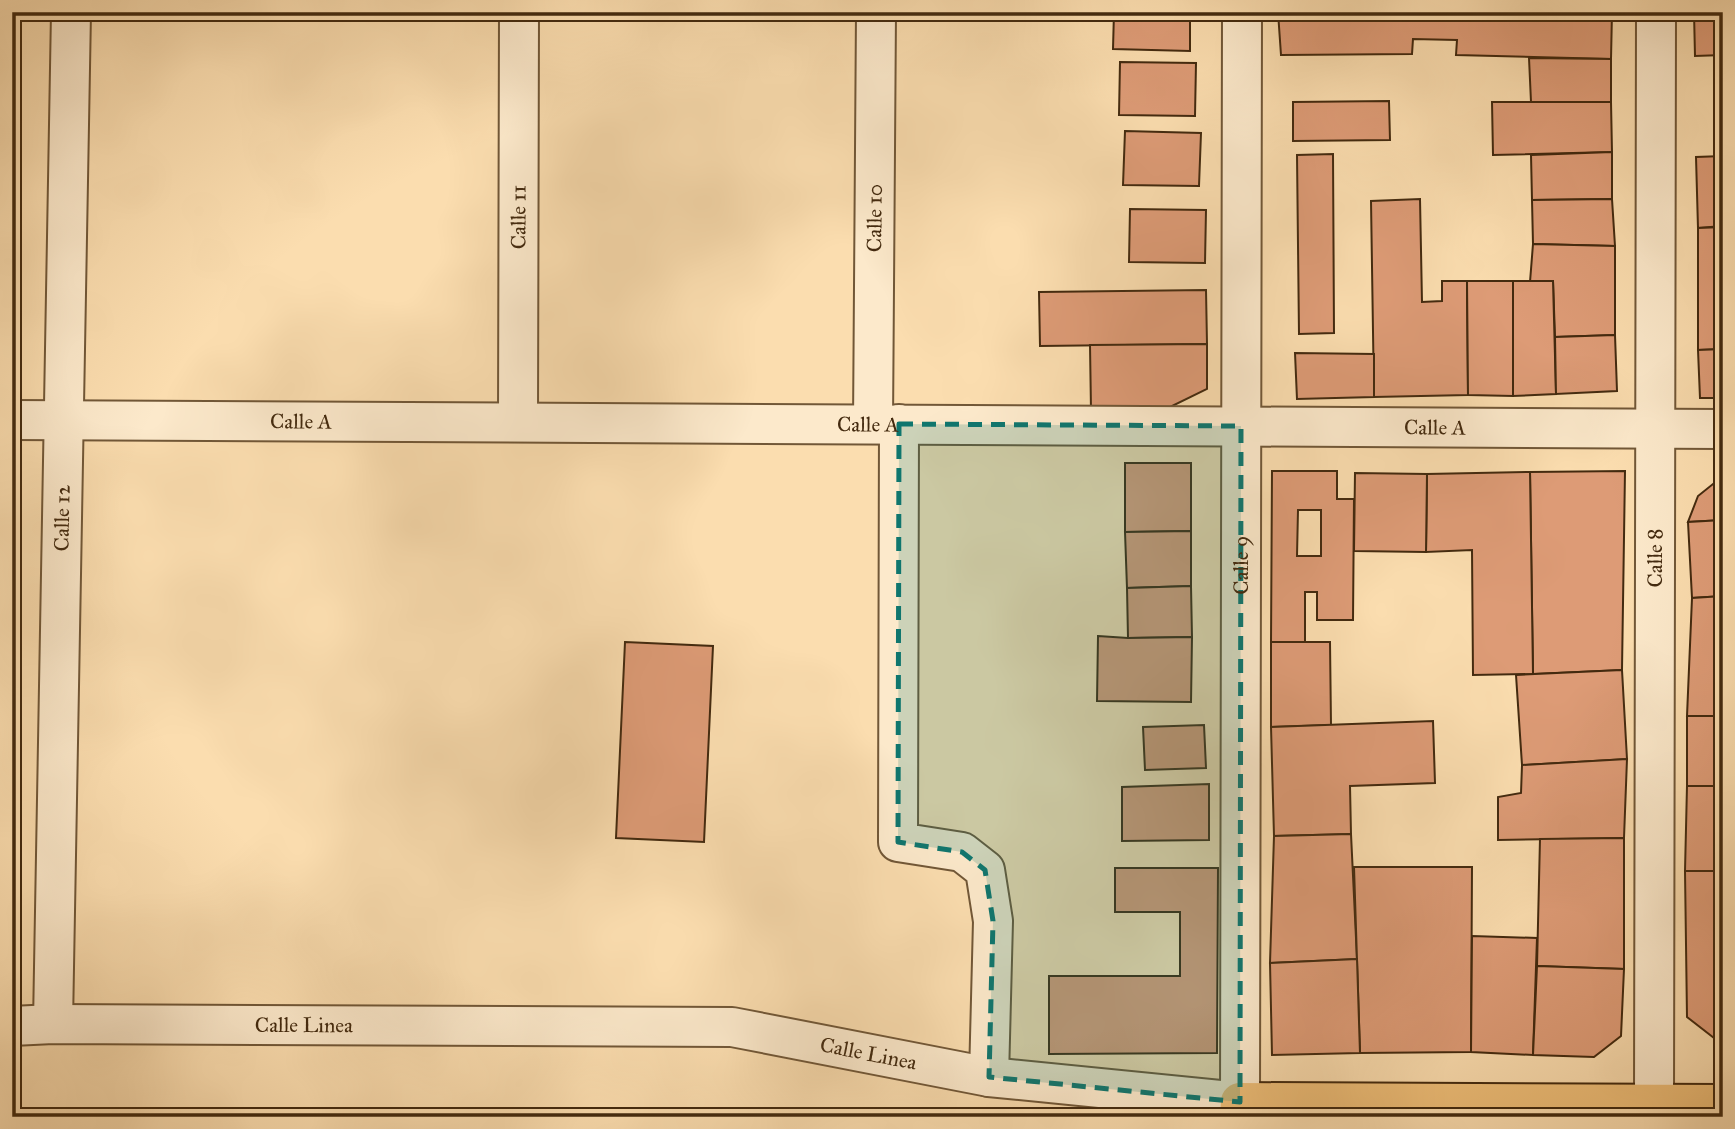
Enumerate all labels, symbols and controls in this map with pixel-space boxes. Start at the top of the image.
street label: Calle 10 [861,184,888,252]
street label: Calle 11 [505,185,532,249]
street label: Calle A [270,408,332,435]
street label: Calle A [837,411,899,438]
street label: Calle A [1404,414,1466,441]
street label: Calle 12 [48,484,76,552]
street label: Calle 8 [1642,528,1668,588]
street label: Calle 9 [1228,536,1254,595]
street label: Calle Linea [255,1012,353,1038]
street label: Calle Linea [818,1031,919,1076]

